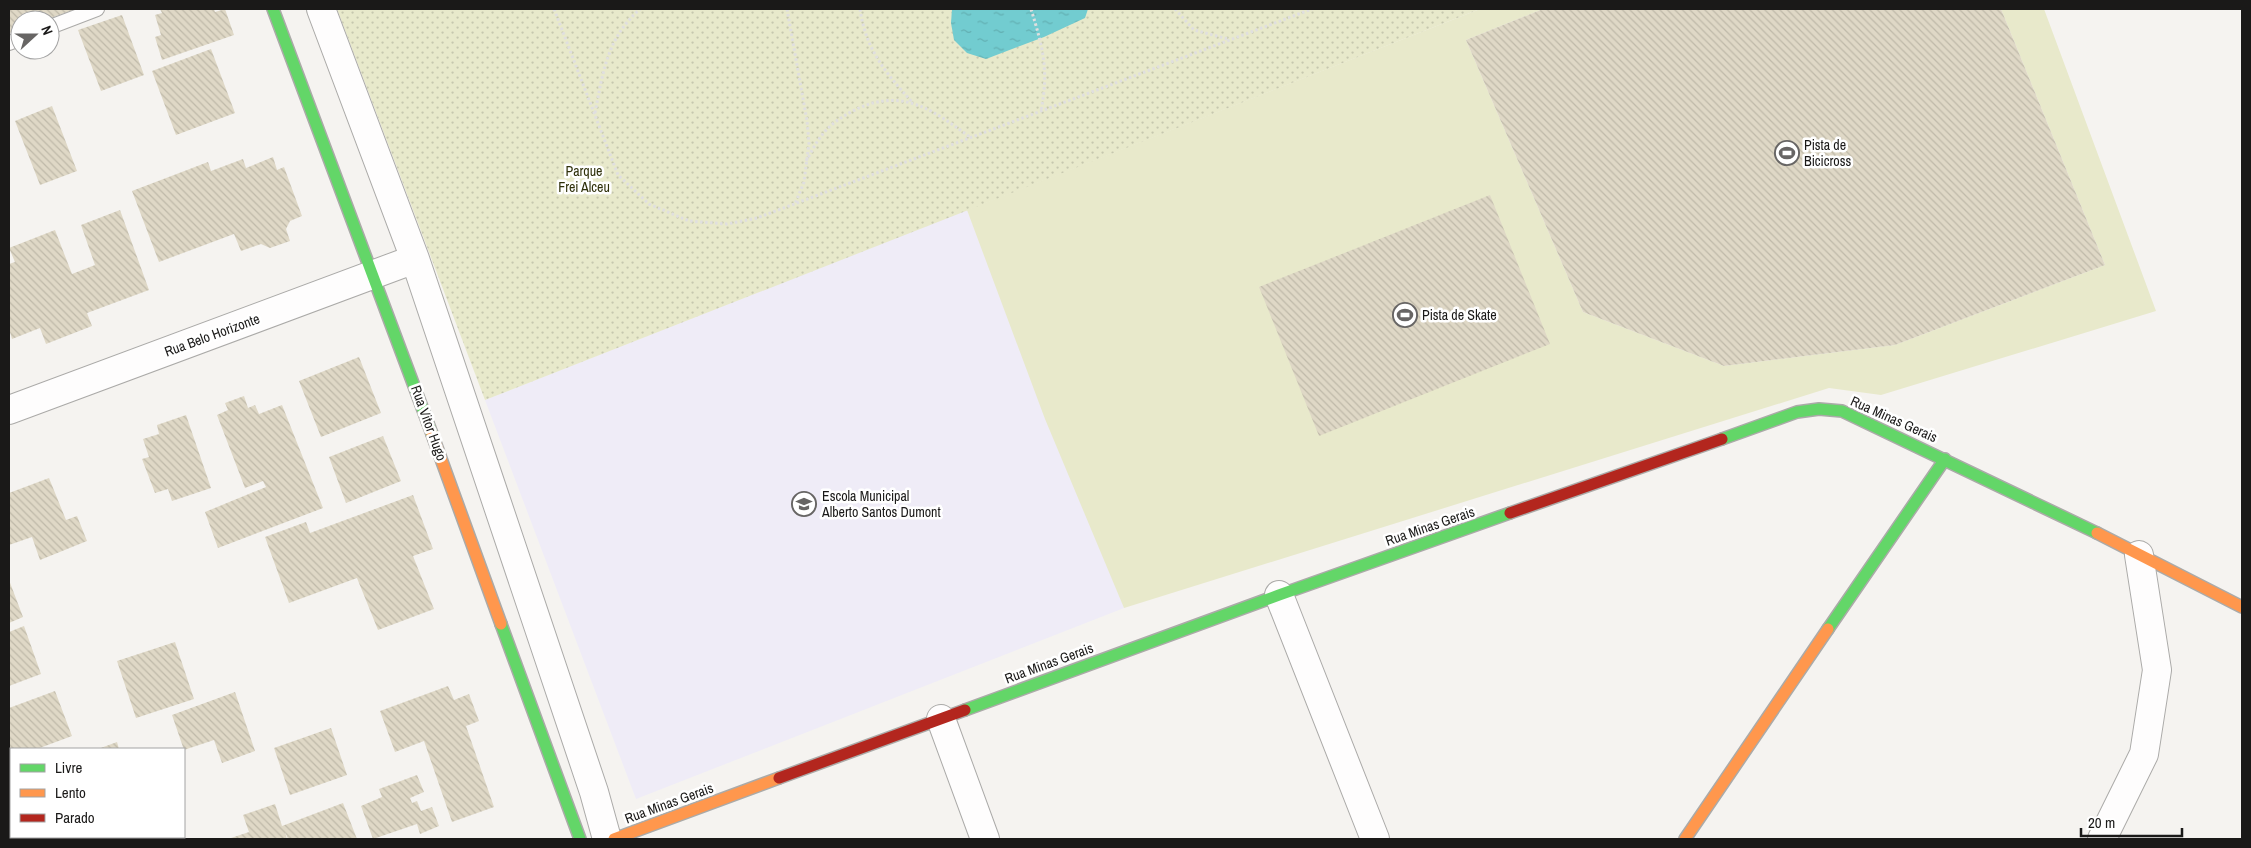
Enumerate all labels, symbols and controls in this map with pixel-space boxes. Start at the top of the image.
north arrow [10,10,60,60]
text: N [37,23,57,37]
place label: Pista de Bicicross [1804,136,1851,170]
sports icon: Pista de Bicicross [1774,140,1800,166]
park label: Parque Frei Alceu [558,162,610,196]
sports icon: Pista de Skate [1392,302,1418,328]
place label: Pista de Skate [1422,306,1497,324]
street label: Rua Belo Horizonte [162,309,262,361]
street label: Rua Vitor Hugo [407,383,451,463]
street label: Rua Minas Gerais [1848,392,1940,446]
place label: Escola Municipal Alberto Santos Dumont [821,487,941,521]
school or university icon: Escola Municipal Alberto Santos Dumont [791,491,817,517]
street label: Rua Minas Gerais [1383,502,1477,550]
street label: Rua Minas Gerais [1002,639,1096,687]
legend [10,748,185,838]
text: Livre [55,757,83,778]
street label: Rua Minas Gerais [622,779,716,827]
text: Lento [55,782,86,803]
scale bar [2081,806,2182,838]
text: Parado [55,807,95,828]
text: 20 m [2088,812,2115,833]

